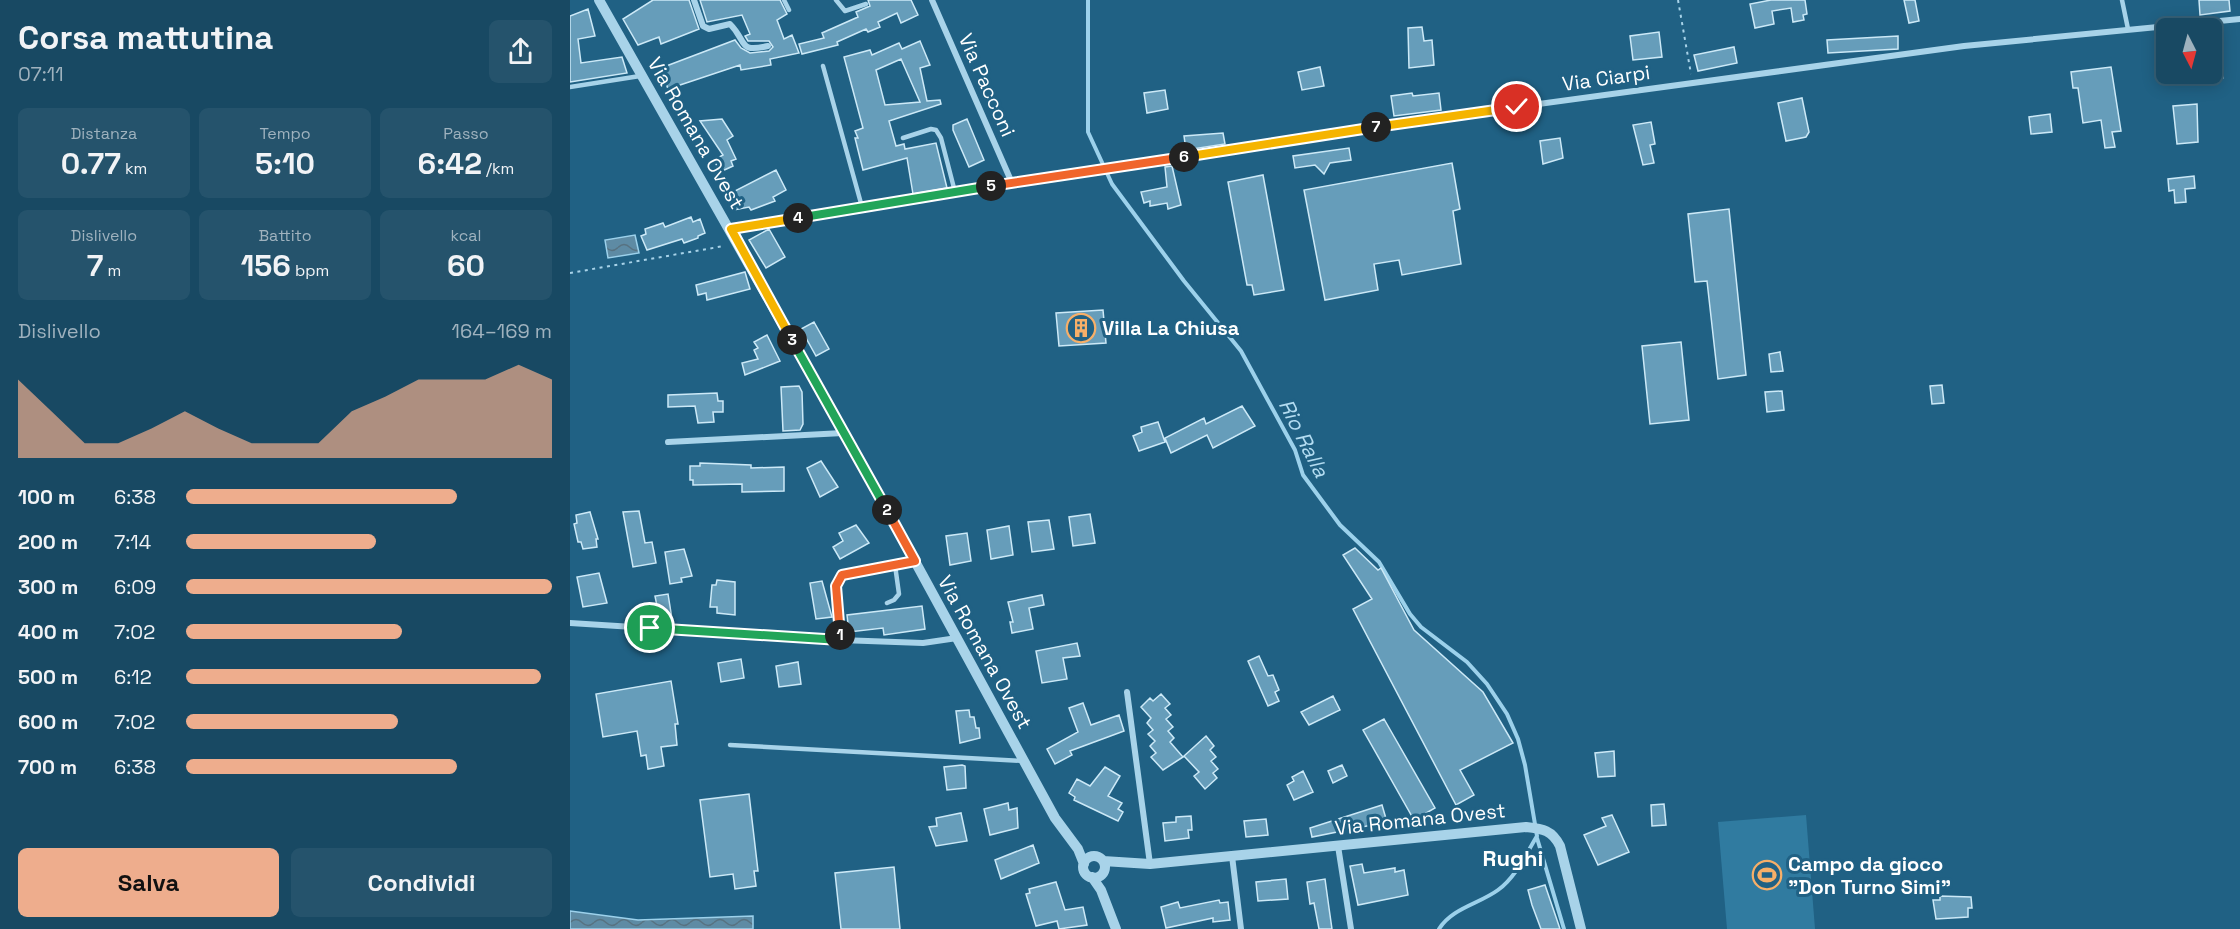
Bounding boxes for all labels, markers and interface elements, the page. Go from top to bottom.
text: Corsa mattutina [18,17,273,59]
north arrow [2156,18,2222,84]
map controls [2156,18,2222,84]
button: share [489,20,552,83]
street label: Via Pacconi [953,29,1021,141]
street label: Via Romana Ovest [642,52,750,214]
street label: Via Ciarpi [1560,59,1652,97]
text: 07:11 [18,61,64,87]
pin [1491,81,1542,132]
icon: check [1500,90,1533,123]
pin: 7 [1361,112,1391,142]
text: 7 [1372,116,1380,137]
text: Distanza [71,123,137,144]
text: Tempo [259,123,311,144]
text: Passo [443,123,489,144]
pin: 6 [1169,142,1199,172]
text: 0.77 [61,144,121,183]
text: 5:10 [255,144,315,183]
text: 6:42 [418,144,482,183]
text: 6 [1179,146,1189,167]
text: km [121,158,147,179]
text: /km [482,158,514,179]
pin: 5 [976,171,1006,201]
text: 5 [986,175,996,196]
pin: 4 [783,203,813,233]
text: 4 [793,207,803,228]
text: Dislivello [71,225,137,246]
text: Battito [258,225,312,246]
text: kcal [451,225,481,246]
text: 7 [87,246,103,285]
text: 156 [241,246,291,285]
text: 60 [447,246,485,285]
text: m [103,260,121,281]
text: bpm [291,260,329,281]
building icon: Villa La Chiusa [1065,312,1097,344]
place label: Villa La Chiusa [1102,315,1240,341]
text: Dislivello [18,318,101,344]
text: 164–169 m [452,318,552,344]
pin: 3 [777,325,807,355]
text: 3 [787,329,797,350]
water label: Rio Ralla [1273,394,1336,483]
text: 100 m [18,484,75,510]
text: 6:38 [114,484,156,510]
pin: 2 [872,495,902,525]
text: 2 [882,499,892,520]
text: 200 m [18,529,78,555]
text: 7:14 [114,529,151,555]
street label: Via Romana Ovest [932,571,1038,733]
text: 300 m [18,574,78,600]
text: 6:09 [114,574,156,600]
pin [624,602,675,653]
icon: arrive [633,611,666,644]
text: 400 m [18,619,79,645]
text: 7:02 [114,619,155,645]
pin: 1 [825,620,855,650]
text: 1 [836,624,844,645]
text: 500 m [18,664,78,690]
text: 6:12 [114,664,152,690]
text: 600 m [18,709,78,735]
text: 7:02 [114,709,155,735]
text: 700 m [18,754,77,780]
text: 6:38 [114,754,156,780]
street label: Via Romana Ovest [1333,797,1507,841]
district label: Rughi [1483,844,1543,872]
button: Salva [18,848,279,917]
button: Condividi [291,848,552,917]
place label: Campo da gioco "Don Turno Simi" [1788,851,1951,900]
sports icon: Campo da gioco "Don Turno Simi" [1751,859,1783,891]

